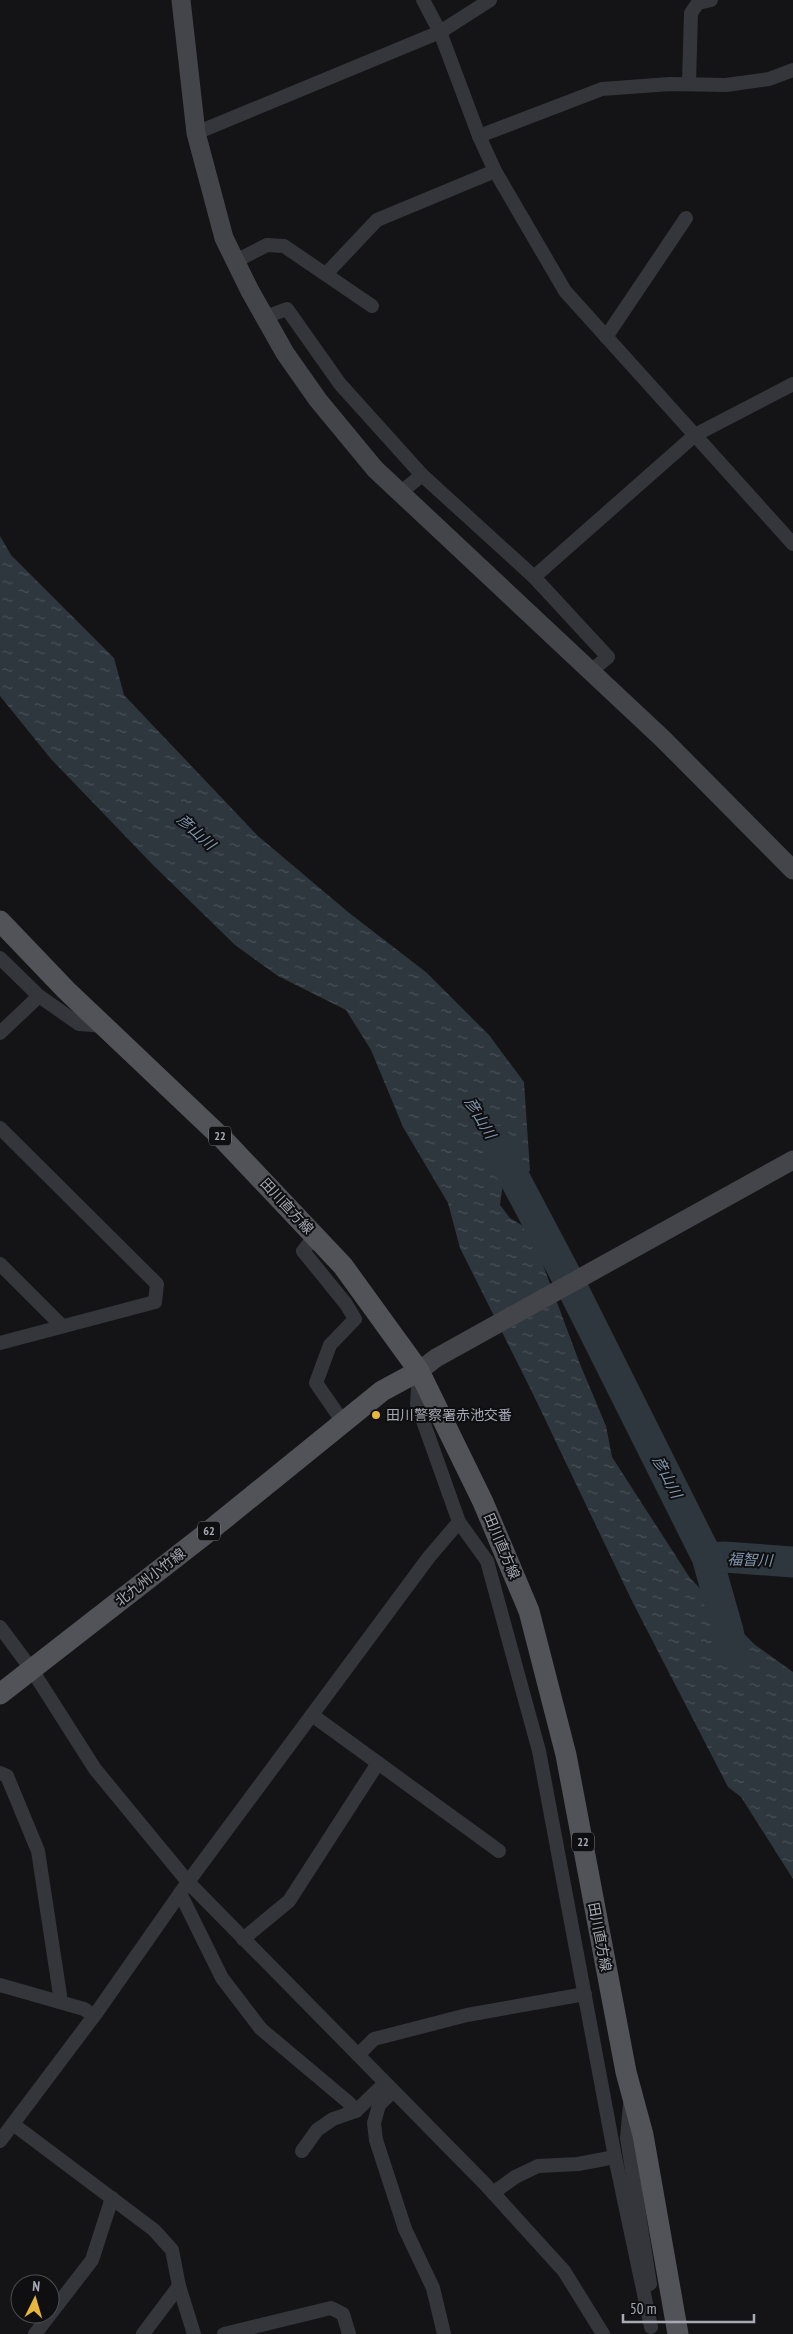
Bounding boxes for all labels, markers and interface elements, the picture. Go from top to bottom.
water label: 彦山川 [173,810,221,855]
water label: 彦山川 [461,1094,501,1144]
road number: 22 [209,1126,231,1146]
street label: 田川直方線 [257,1174,317,1238]
place label: 田川警察署赤池交番 [386,1406,512,1424]
marker: 田川警察署赤池交番 [370,1409,382,1421]
water label: 彦山川 [649,1452,687,1503]
street label: 田川直方線 [480,1510,524,1582]
road number: 62 [198,1522,220,1540]
street label: 北九州小竹線 [111,1544,189,1610]
water label: 福智川 [727,1549,775,1570]
road number: 22 [572,1832,594,1851]
street label: 田川直方線 [584,1901,616,1973]
north arrow [10,2274,60,2324]
text: N [32,2277,41,2295]
scale bar [623,2292,754,2324]
text: 50 m [630,2299,656,2318]

